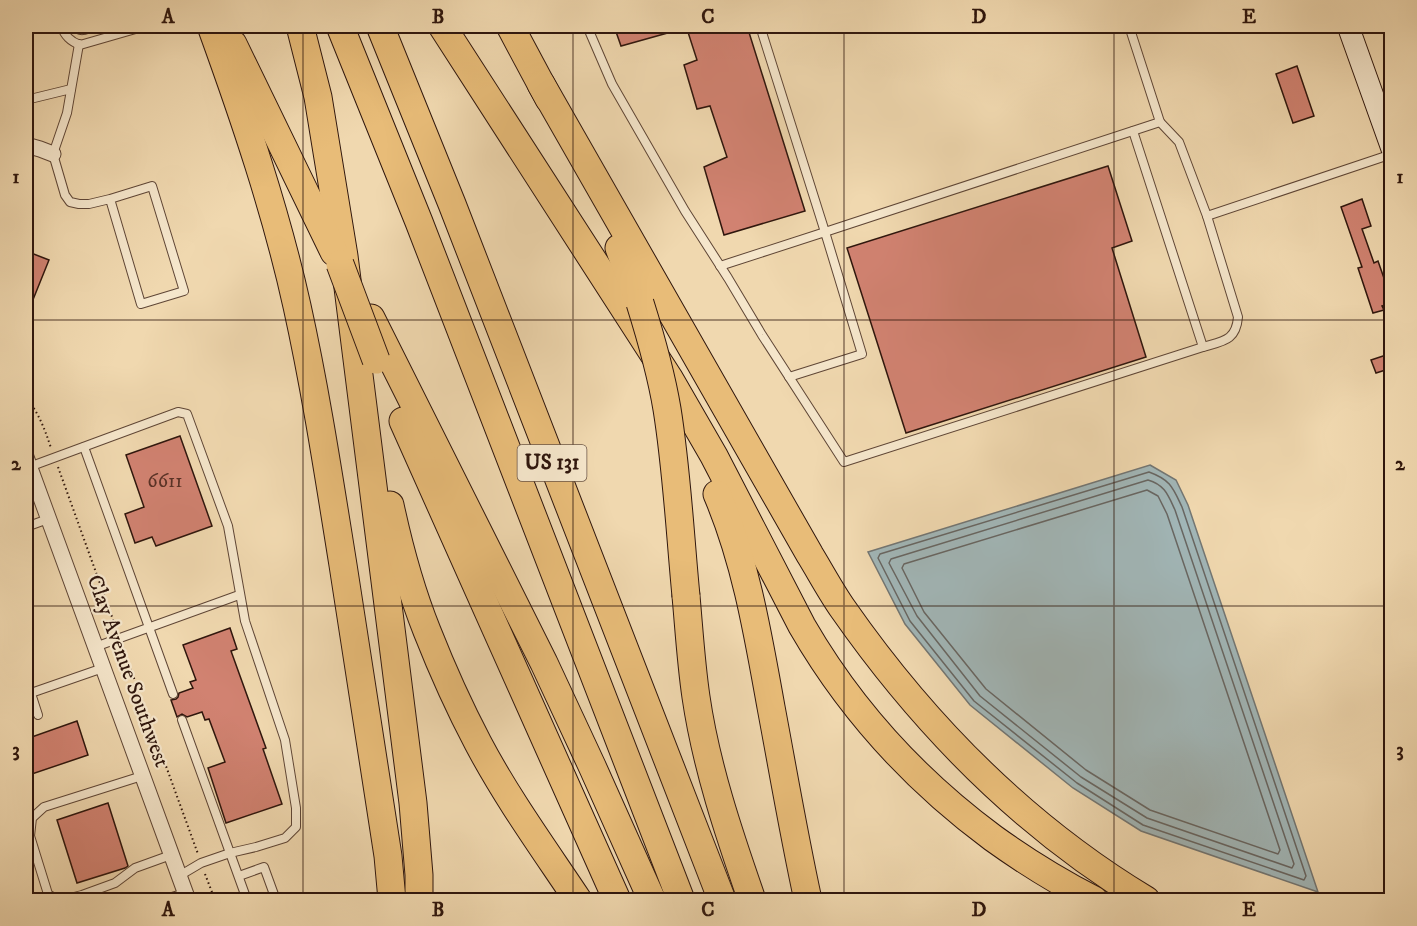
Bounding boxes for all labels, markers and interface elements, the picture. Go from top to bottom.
text: A [161,5,176,30]
text: B [432,5,444,30]
text: C [701,5,715,30]
text: D [972,5,987,30]
text: E [1242,5,1256,30]
text: 1 [12,165,20,190]
text: 1 [1396,165,1404,190]
road number: US 131 [518,445,586,481]
text: 2 [11,452,22,477]
text: 2 [1395,452,1406,477]
house number: 6611 [147,469,183,494]
street label: Clay Avenue Southwest [81,571,175,771]
text: 3 [12,738,20,763]
text: 3 [1396,738,1404,763]
text: A [161,898,176,923]
text: B [432,898,444,923]
text: C [701,898,715,923]
text: D [972,898,987,923]
text: E [1242,898,1256,923]

